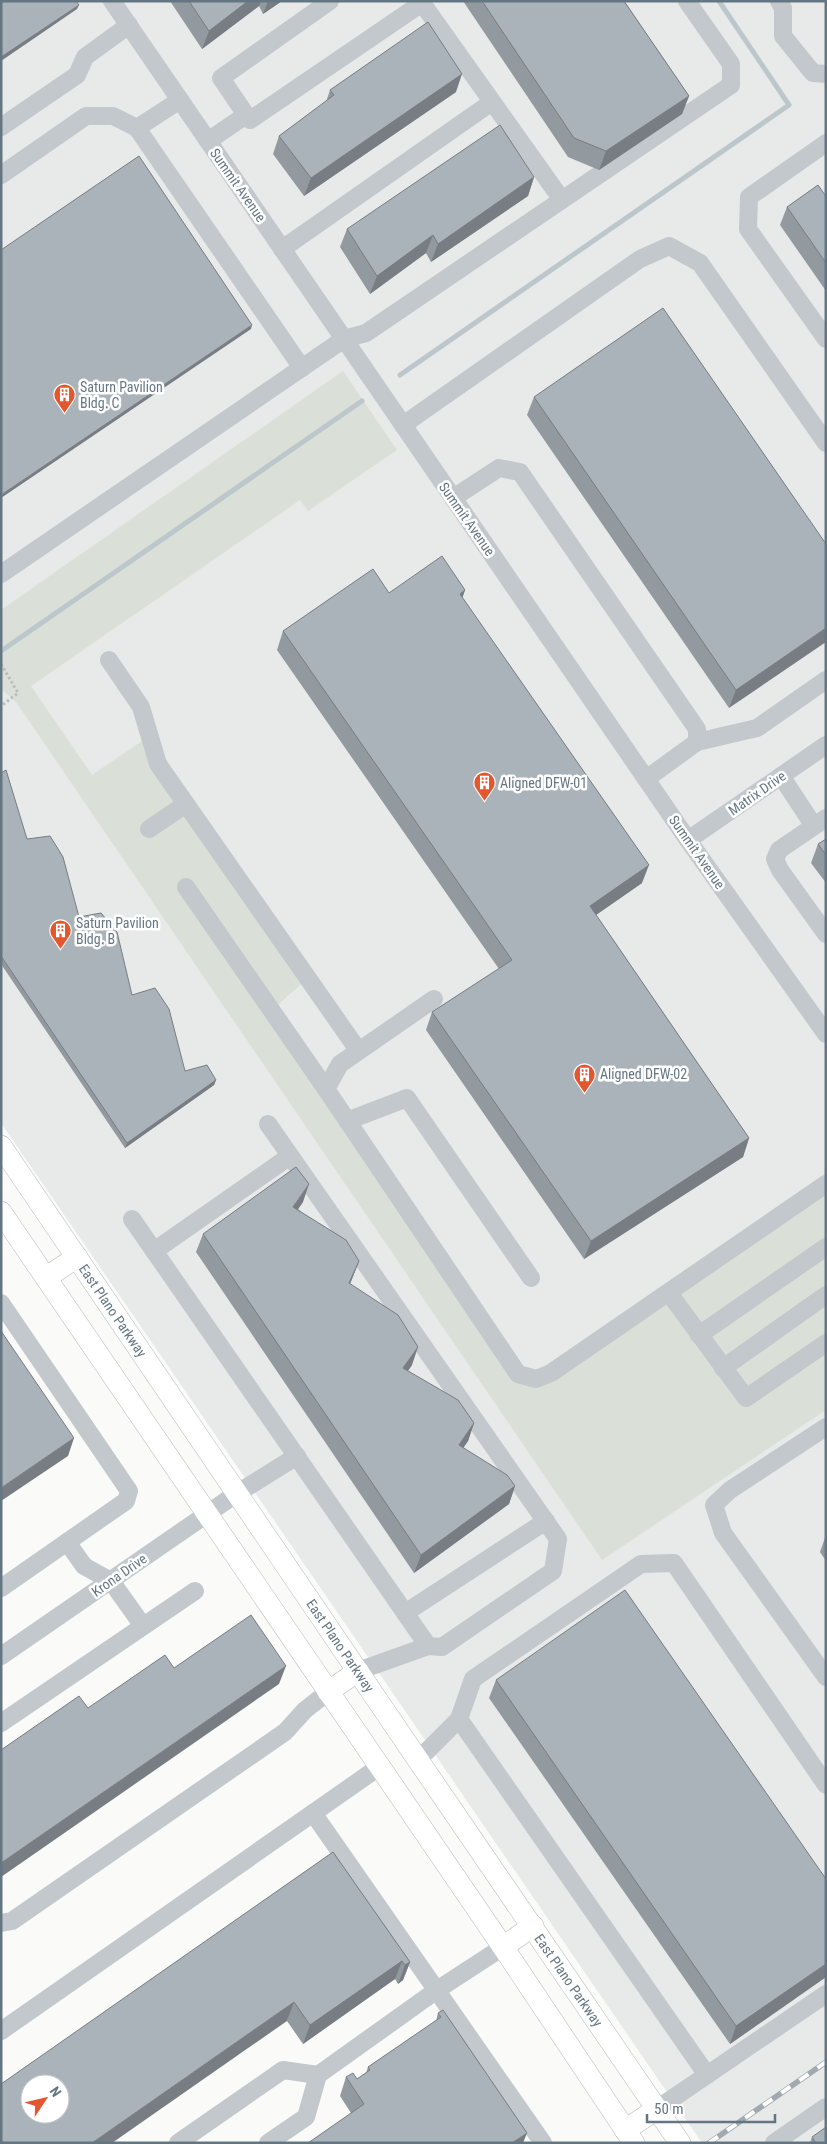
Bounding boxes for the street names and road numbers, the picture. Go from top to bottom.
street label: Summit Avenue [207,145,269,225]
street label: Summit Avenue [436,479,498,559]
street label: Matrix Drive [725,767,789,819]
street label: Summit Avenue [666,812,728,892]
street label: East Plano Parkway [76,1261,150,1360]
street label: Krona Drive [88,1550,150,1600]
street label: East Plano Parkway [303,1596,378,1695]
street label: East Plano Parkway [531,1931,606,2030]

